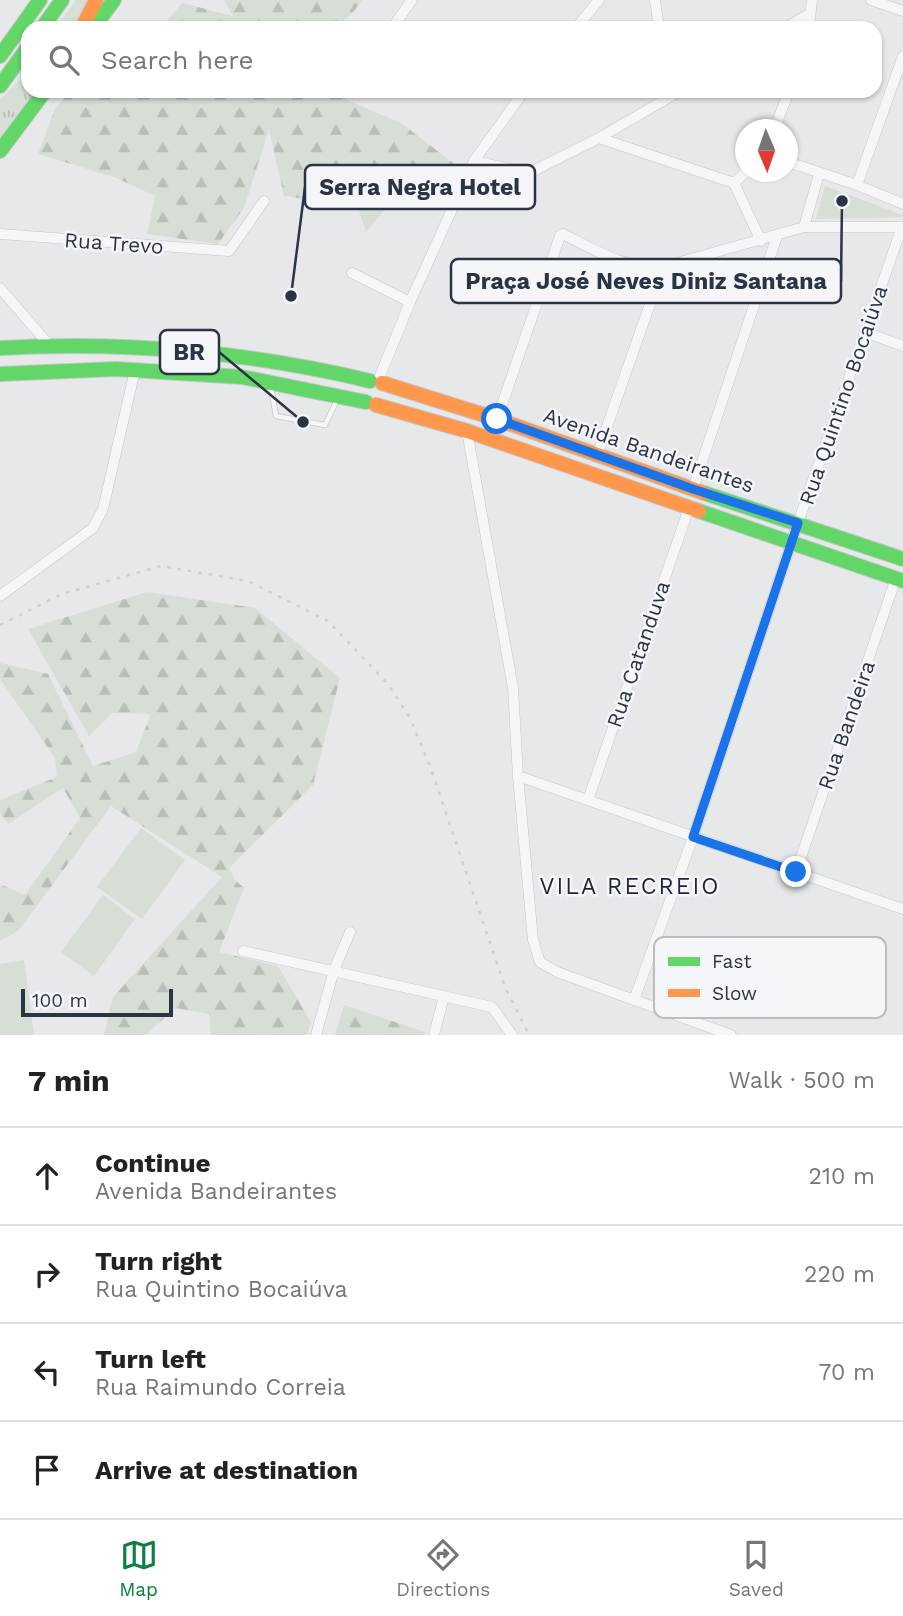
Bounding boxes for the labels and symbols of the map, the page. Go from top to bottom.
north arrow [735,119,798,182]
callout: Serra Negra Hotel [305,165,535,209]
text: Serra Negra Hotel [319,174,521,201]
street label: Rua Trevo [63,227,165,259]
callout: Praça José Neves Diniz Santana [451,259,841,303]
text: Praça José Neves Diniz Santana [465,268,827,295]
street label: Rua Quintino Bocaiúva [794,282,892,508]
callout: BR [160,330,219,374]
text: BR [173,339,205,366]
street label: Avenida Bandeirantes [540,402,758,498]
route start [481,403,512,434]
street label: Rua Catanduva [601,577,675,731]
street label: Rua Bandeira [812,657,880,793]
route end [780,856,811,887]
district label: VILA RECREIO [540,873,720,900]
legend [654,937,886,1018]
text: Fast [712,950,751,973]
text: Slow [712,982,757,1005]
scale bar [21,986,173,1018]

